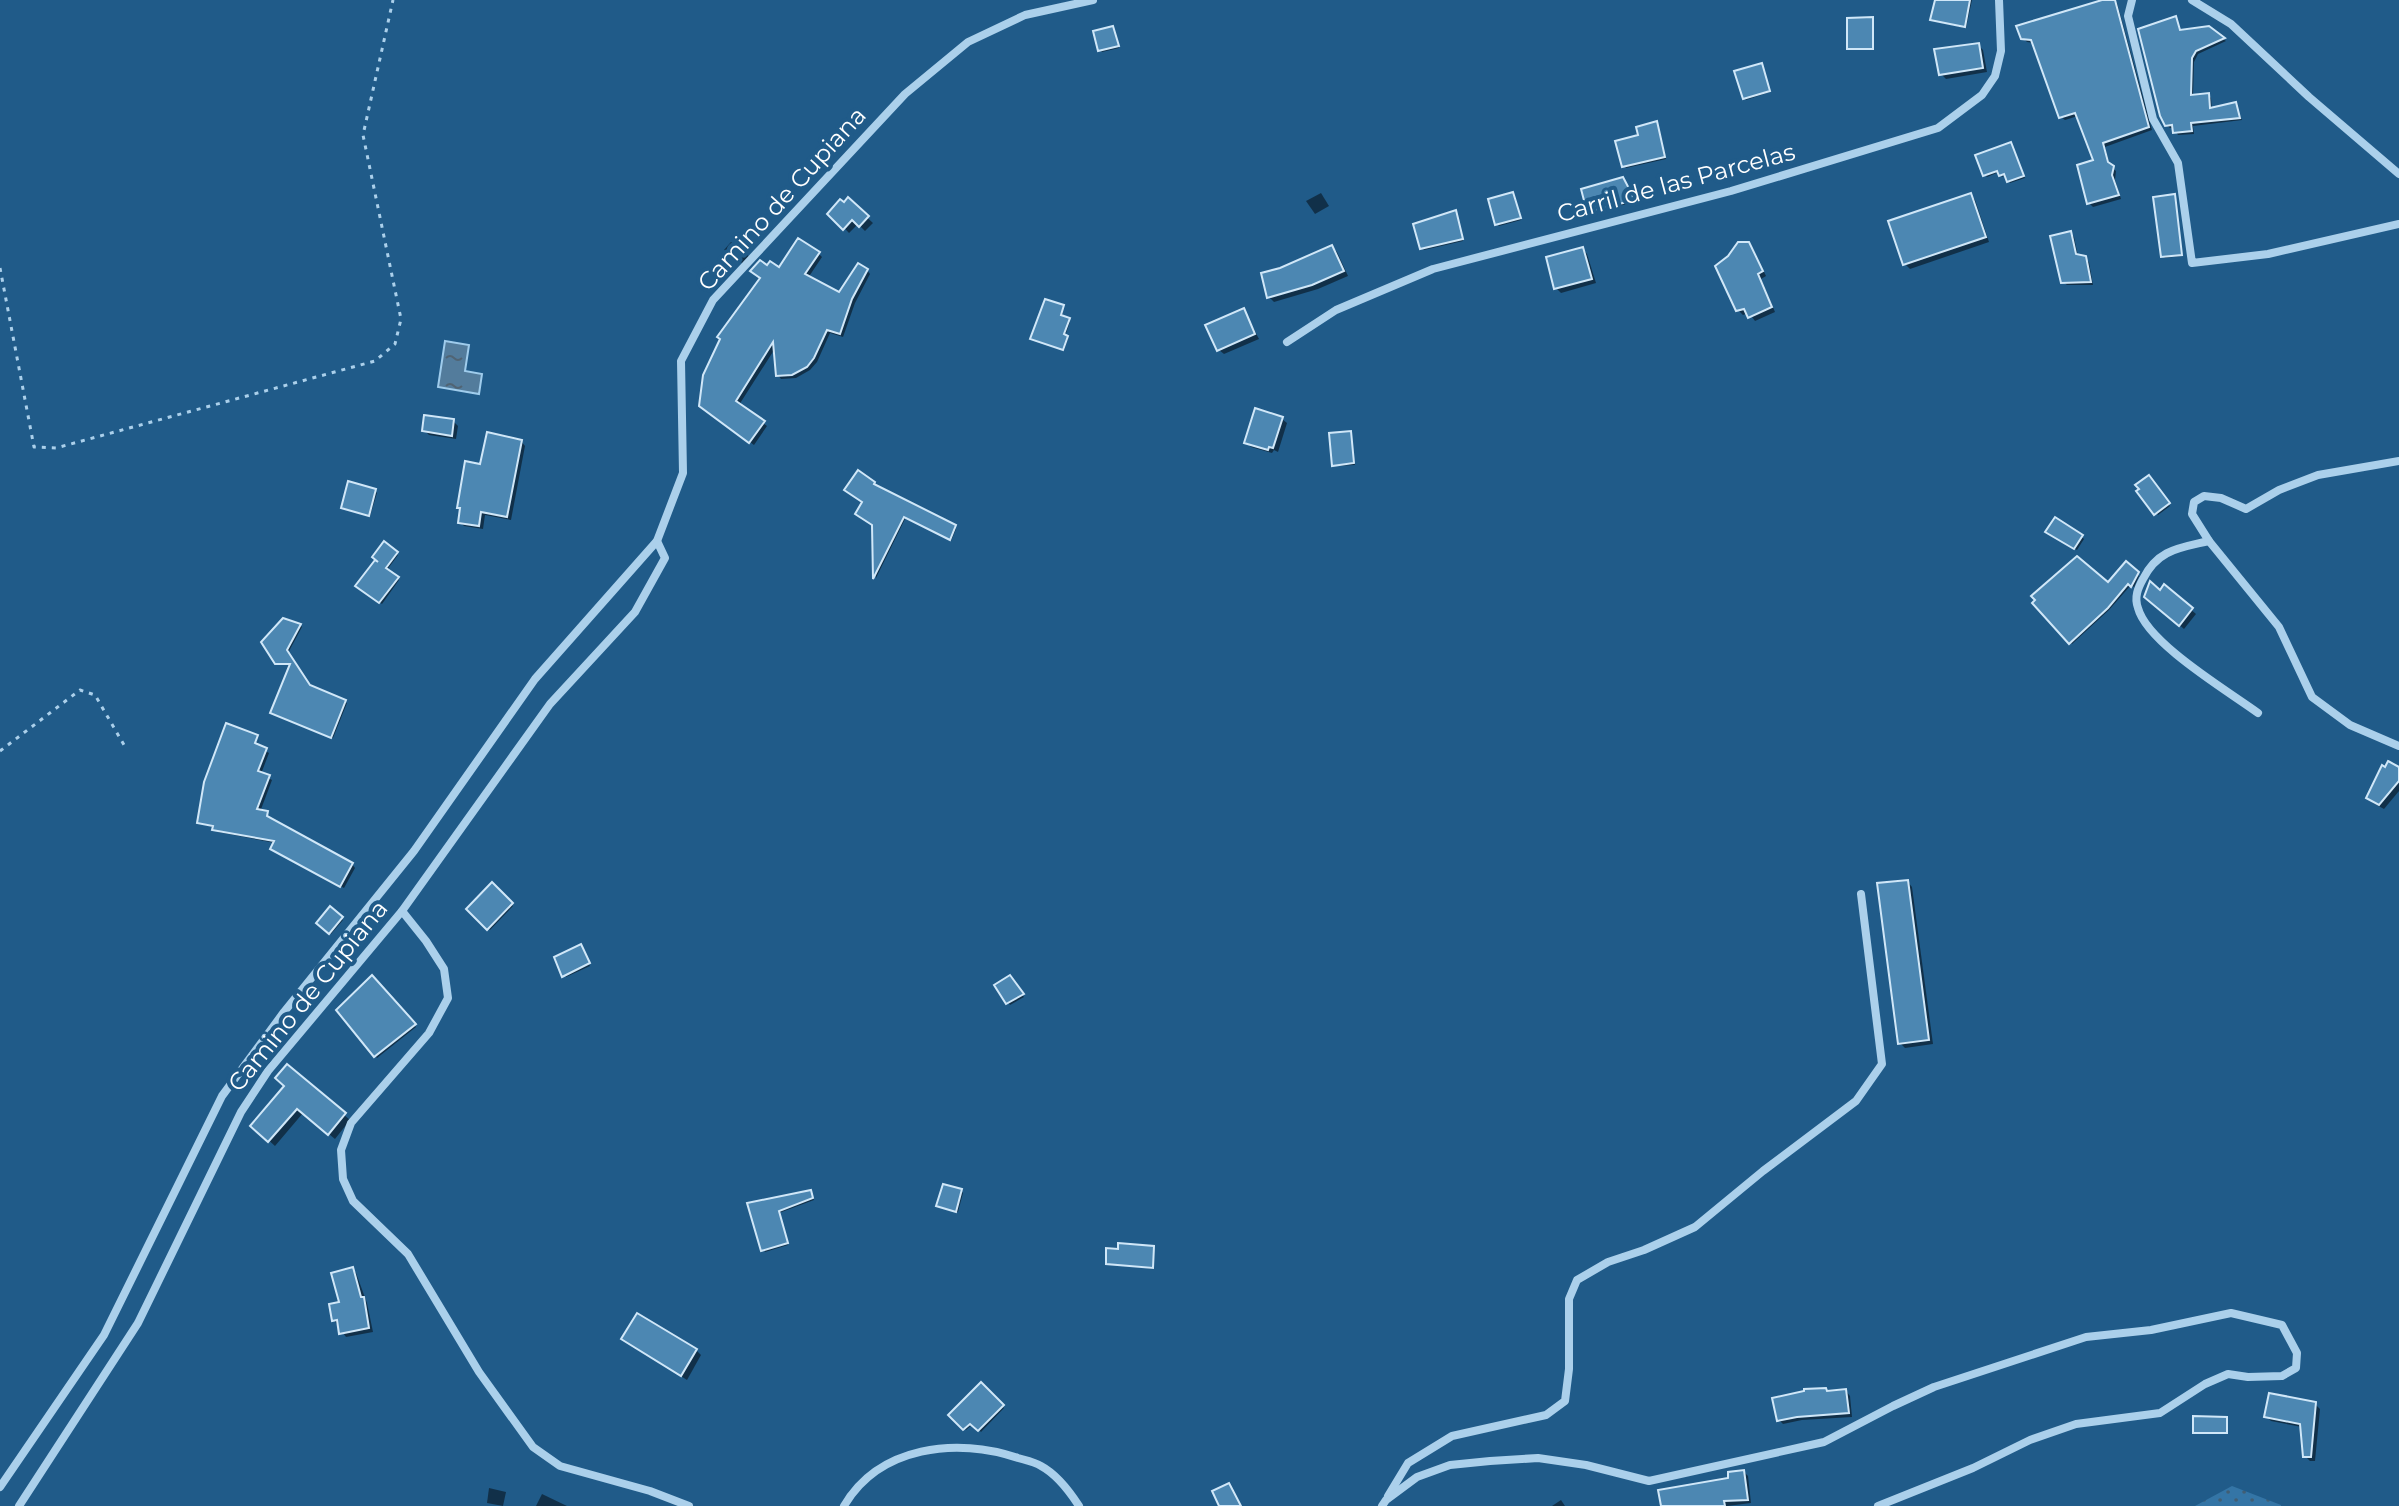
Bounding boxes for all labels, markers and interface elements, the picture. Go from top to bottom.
street label: Camino de Cupiana [691,101,872,297]
street label: Carril de las Parcelas [1554,137,1798,228]
street label: Camino de Cupiana [222,894,394,1097]

